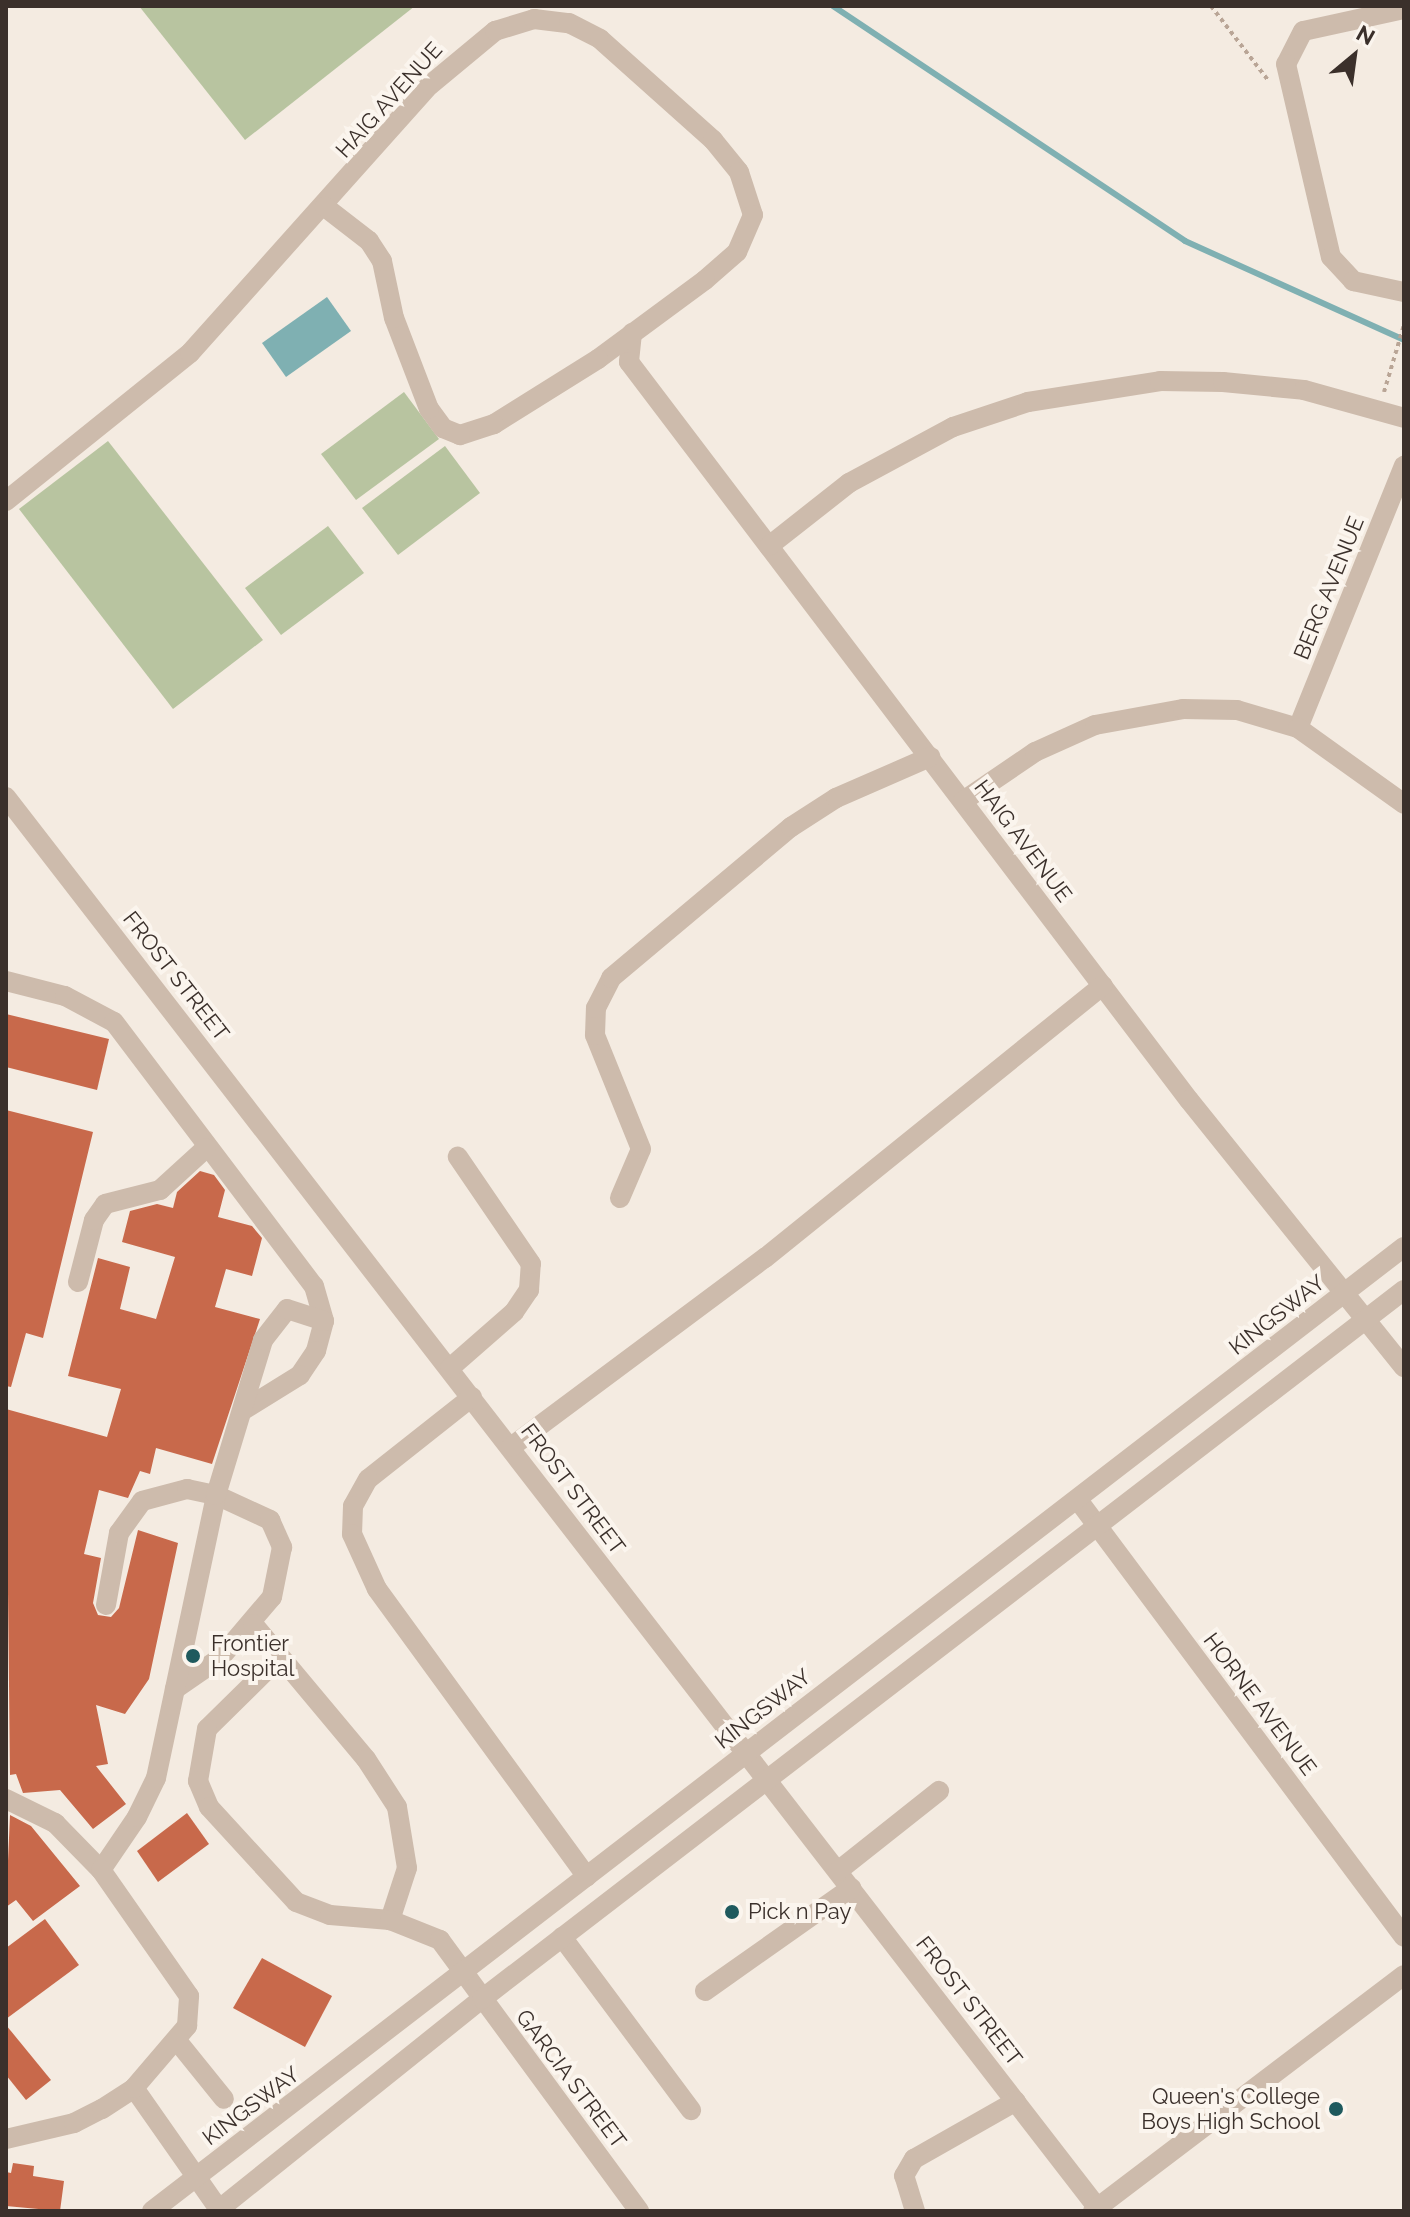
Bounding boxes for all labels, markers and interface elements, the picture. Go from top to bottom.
north arrow [1314,16,1394,96]
text: N [1352,20,1379,50]
street label: HAIG AVENUE [330,37,448,163]
street label: BERG AVENUE [1288,512,1370,664]
street label: HAIG AVENUE [968,774,1078,908]
street label: FROST STREET [117,906,235,1046]
street label: KINGSWAY [1224,1269,1330,1361]
street label: FROST STREET [515,1418,631,1560]
street label: HORNE AVENUE [1198,1627,1322,1781]
place label: Frontier Hospital [211,1630,294,1682]
marker: Frontier Hospital [182,1645,204,1667]
street label: KINGSWAY [710,1663,816,1755]
place label: Pick n Pay [748,1899,851,1925]
marker: Pick n Pay [723,1903,741,1921]
street label: FROST STREET [910,1931,1028,2071]
street label: GARCIA STREET [510,2004,632,2154]
street label: KINGSWAY [197,2061,305,2151]
place label: Queen's College Boys High School [1141,2083,1320,2134]
marker: Queen's College Boys High School [1327,2100,1345,2118]

